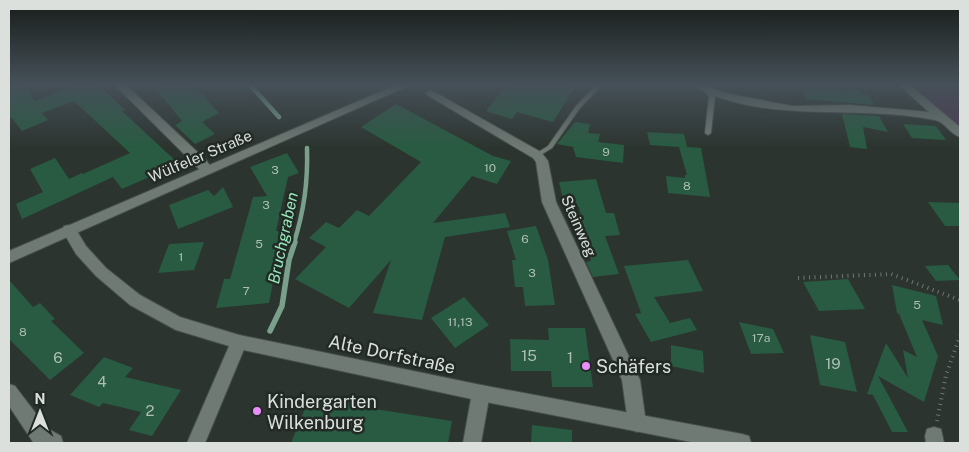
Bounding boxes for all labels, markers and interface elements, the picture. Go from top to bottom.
street label: Wülfeler Straße [146,127,254,185]
house number: 9 [602,145,610,159]
house number: 10 [484,161,496,175]
house number: 3 [271,163,279,177]
house number: 8 [683,179,691,193]
water label: Bruchgraben [264,190,302,286]
street label: Steinweg [558,193,600,259]
house number: 3 [262,198,270,212]
house number: 6 [521,232,529,246]
house number: 5 [255,237,263,251]
house number: 1 [179,250,183,264]
house number: 3 [528,266,536,280]
house number: 7 [242,284,250,298]
house number: 5 [913,298,921,312]
house number: 11,13 [447,315,473,329]
house number: 8 [19,325,27,339]
street label: Alte Dorfstraße [327,330,457,378]
house number: 17a [752,331,770,345]
house number: 15 [521,347,537,364]
house number: 6 [53,349,63,366]
house number: 1 [567,349,573,366]
house number: 19 [825,355,841,372]
place label: Schäfers [596,356,671,377]
marker: Schäfers [580,360,592,372]
house number: 4 [97,373,107,390]
north arrow [15,387,65,437]
text: N [35,391,45,407]
place label: Kindergarten Wilkenburg [267,391,377,433]
house number: 2 [146,402,155,419]
marker: Kindergarten Wilkenburg [251,405,263,417]

